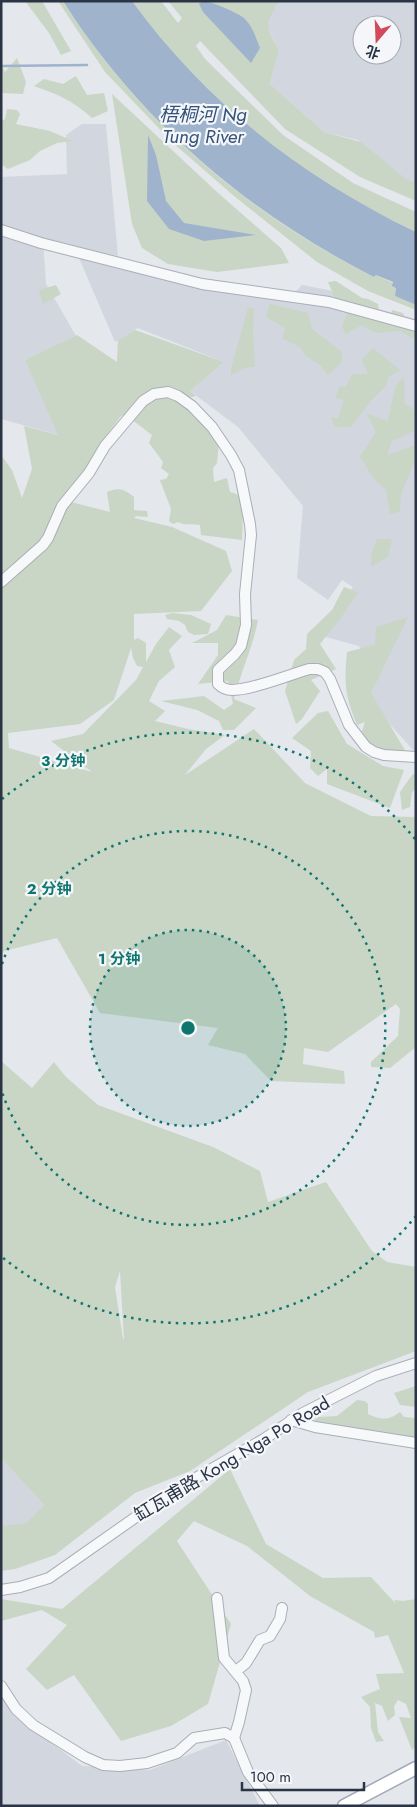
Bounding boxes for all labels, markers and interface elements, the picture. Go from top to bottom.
north arrow [352,15,402,65]
text: 北 [363,41,383,64]
water label: 梧桐河 Ng Tung River [159,101,247,150]
text: 3 分钟 [41,750,85,772]
text: 2 分钟 [27,878,71,900]
text: 1 分钟 [98,948,140,970]
centre of rings [179,1019,197,1037]
street label: 缸瓦甫路 Kong Nga Po Road [129,1390,335,1528]
scale bar [242,1760,364,1792]
text: 100 m [250,1766,291,1788]

